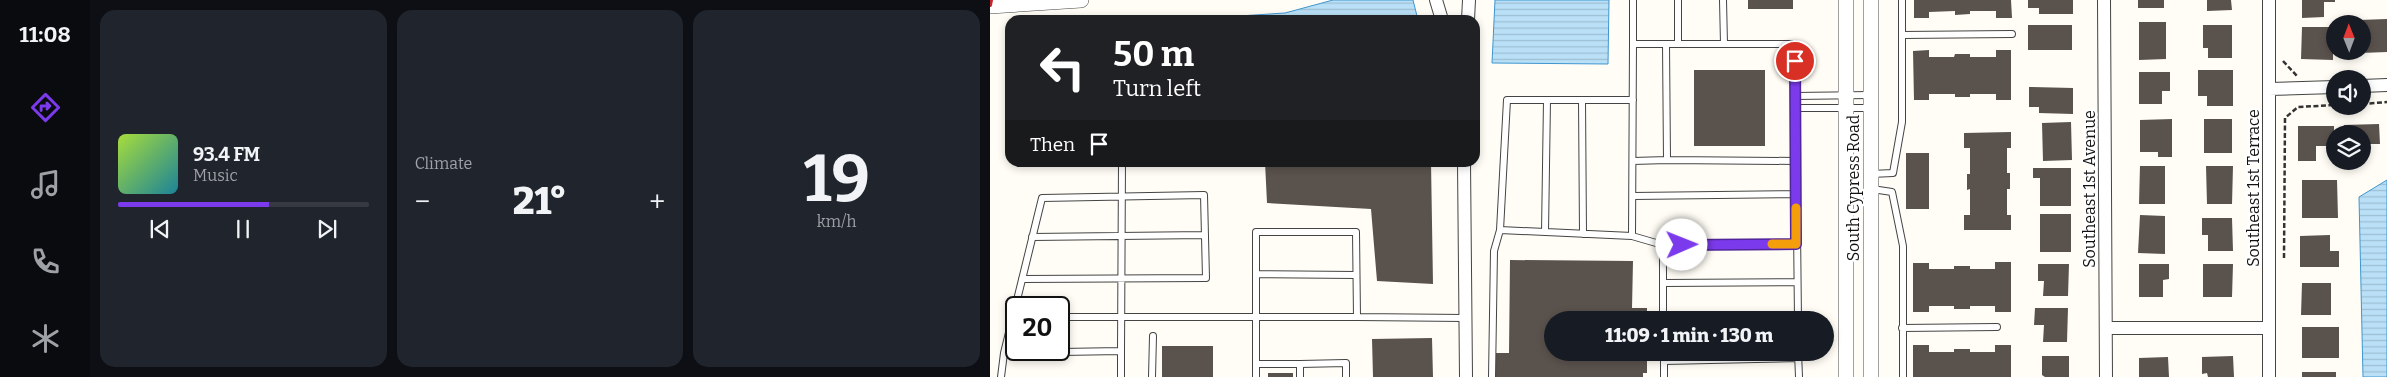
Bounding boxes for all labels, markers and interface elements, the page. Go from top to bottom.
north arrow [2326,15,2371,60]
map controls [2326,15,2371,170]
text: 11:08 [19,21,71,48]
text: 50 m [1113,33,1194,75]
icon: left [1030,35,1095,100]
pin [1774,40,1816,82]
icon: arrive [1781,47,1809,75]
button: sound [2326,70,2371,115]
text: Turn left [1113,75,1201,102]
icon: directions [28,90,63,125]
street label: Southeast 1st Terrace [2244,109,2263,267]
street label: Southeast 1st Avenue [2080,110,2099,268]
street label: South Cypress Road [1844,114,1863,261]
button: layers [2326,125,2371,170]
icon: arrive [1085,130,1113,158]
text: Then [1030,133,1075,156]
text: 19 [803,140,870,218]
text: 93.4 FM [193,143,260,166]
text: Climate [415,154,472,173]
text: Music [193,166,238,185]
icon: music [28,167,63,202]
text: 21° [513,178,567,224]
text: − [415,185,430,218]
text: + [649,185,665,218]
text: km/h [817,212,856,231]
icon: previous [146,215,174,243]
icon: pause [229,215,257,243]
icon: next [313,215,341,243]
position arrow [1655,218,1707,270]
icon: phone [28,244,63,279]
speed limit sign: 20 [1005,296,1070,361]
icon: climate [28,321,63,356]
text: 11:09 · 1 min · 130 m [1605,324,1773,347]

